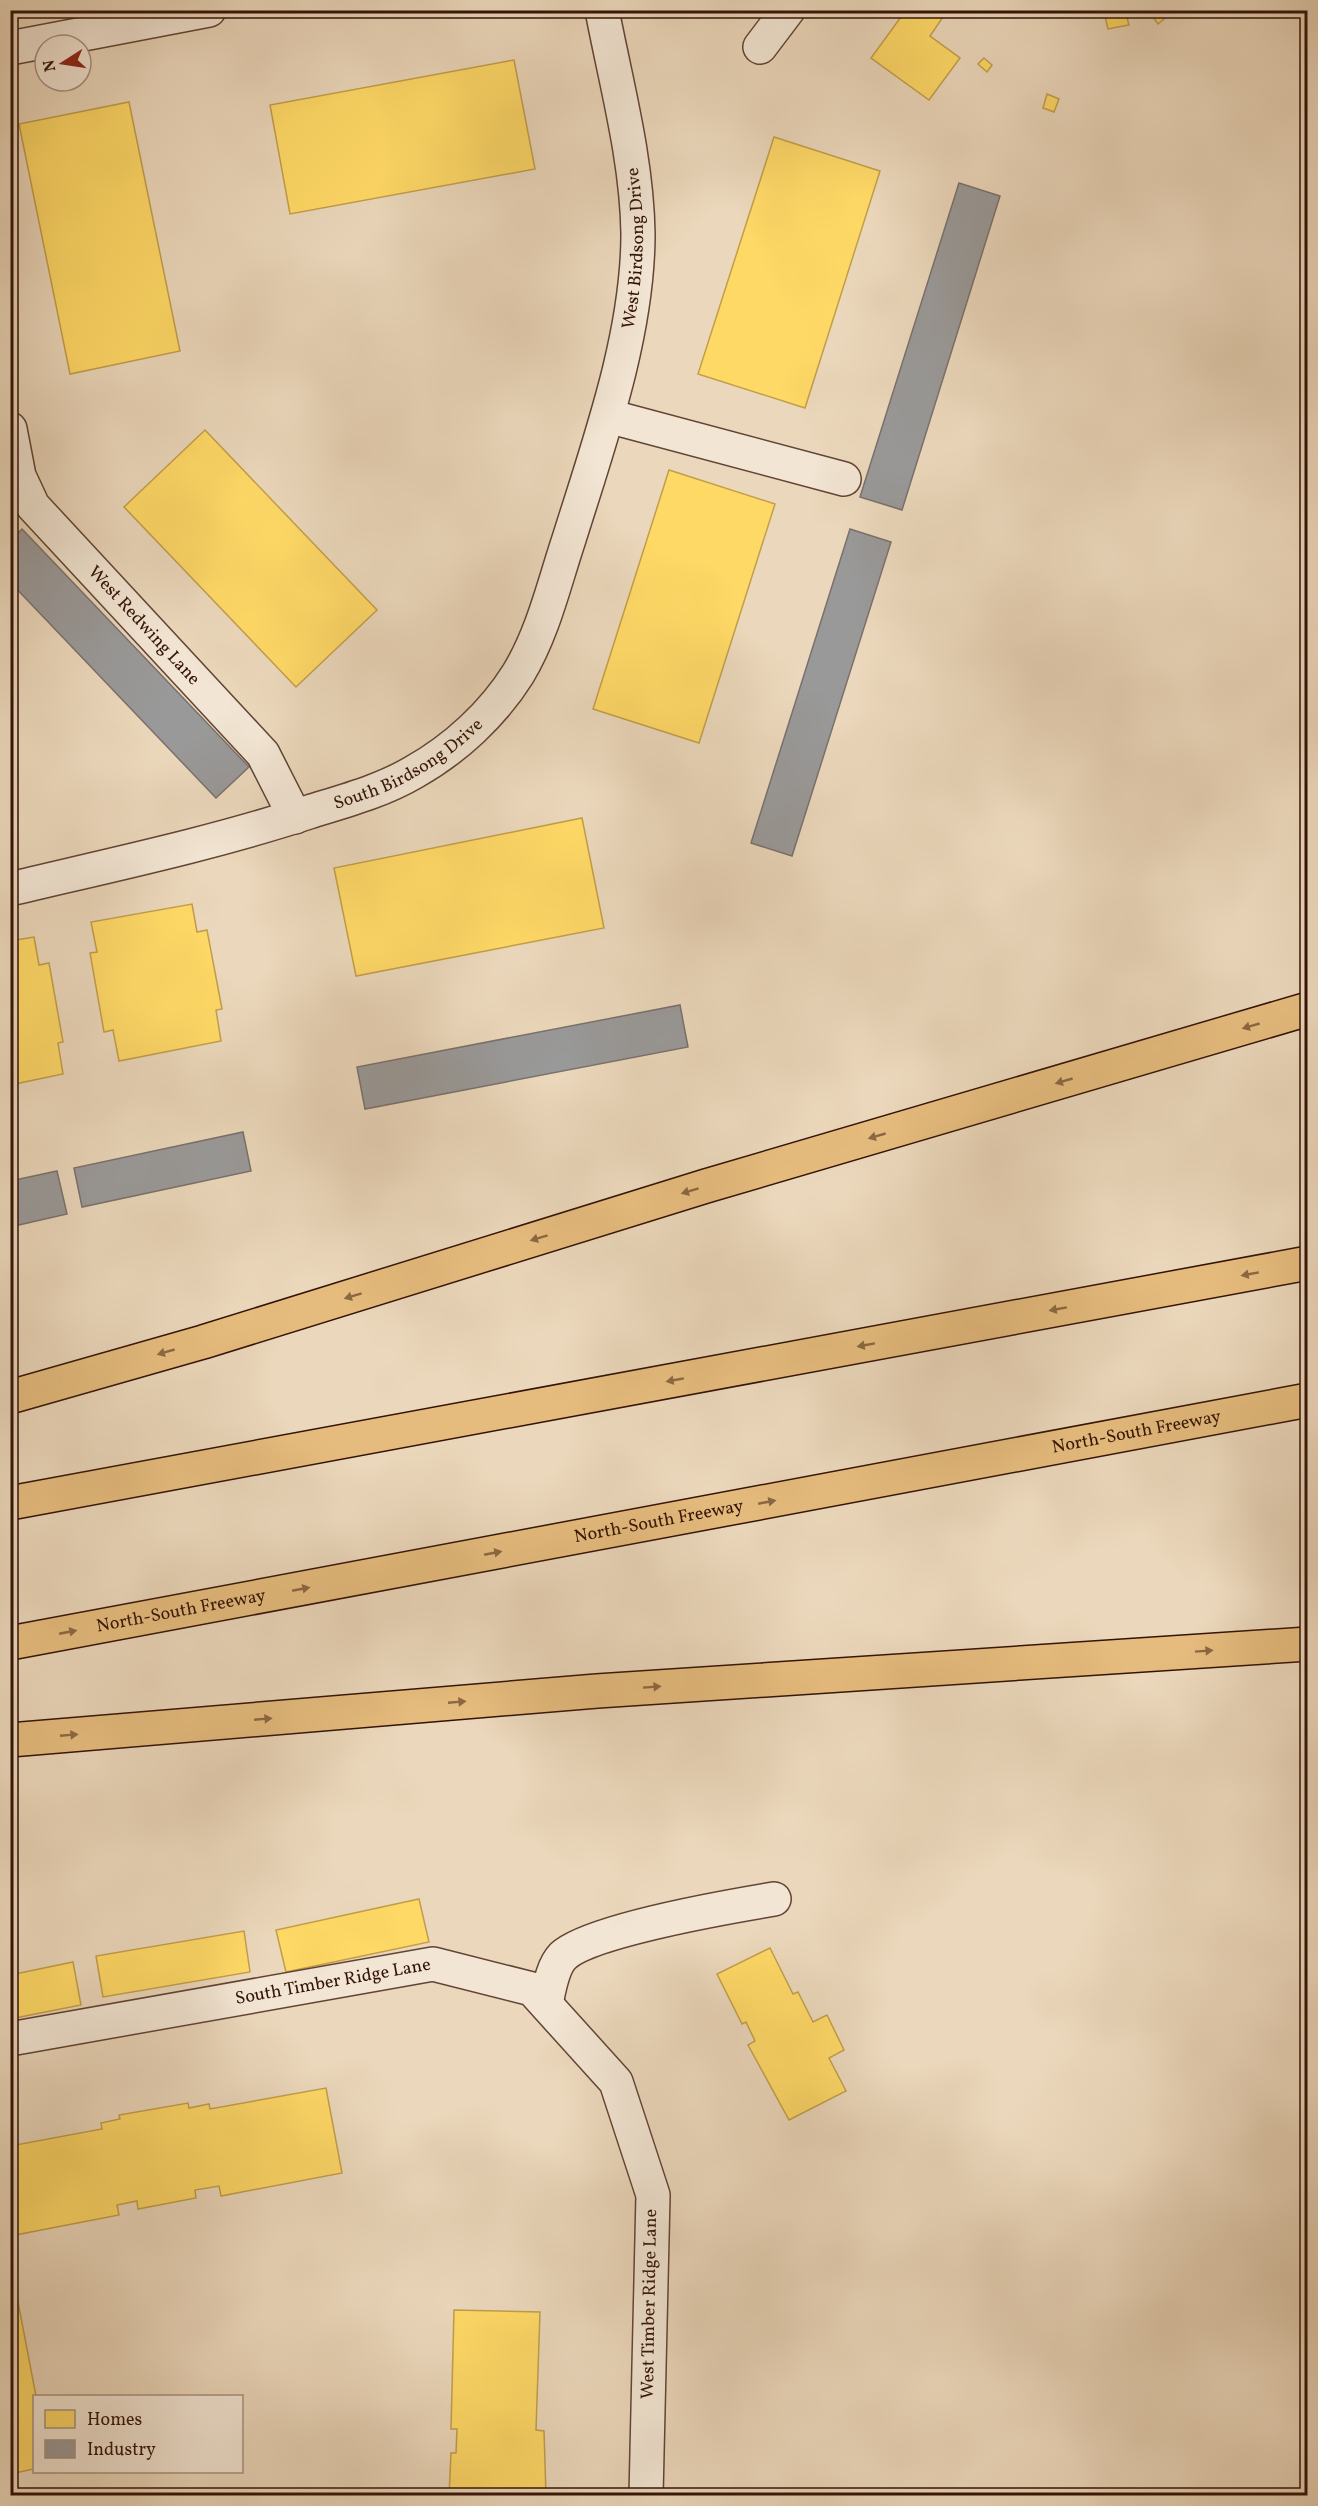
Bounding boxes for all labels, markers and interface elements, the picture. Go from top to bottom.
north arrow [33,33,93,93]
text: N [38,57,62,74]
street label: West Birdsong Drive [616,166,651,331]
street label: West Redwing Lane [82,560,206,691]
street label: South Birdsong Drive [330,713,489,816]
one-way arrow [1242,1022,1260,1031]
one-way arrow [1055,1077,1073,1086]
one-way arrow [868,1132,886,1141]
one-way arrow [681,1187,699,1196]
one-way arrow [530,1234,548,1243]
one-way arrow [1240,1270,1259,1279]
one-way arrow [344,1291,362,1301]
one-way arrow [1049,1305,1068,1314]
one-way arrow [857,1341,876,1350]
one-way arrow [157,1348,175,1358]
one-way arrow [665,1376,684,1385]
street label: North-South Freeway [1050,1404,1223,1460]
street label: North-South Freeway [572,1493,746,1550]
one-way arrow [758,1497,777,1506]
one-way arrow [483,1548,502,1557]
street label: North-South Freeway [94,1583,268,1639]
one-way arrow [292,1584,311,1593]
one-way arrow [59,1627,78,1636]
one-way arrow [1194,1646,1213,1656]
one-way arrow [642,1683,661,1692]
one-way arrow [448,1698,467,1707]
one-way arrow [254,1714,273,1724]
one-way arrow [59,1730,78,1740]
street label: South Timber Ridge Lane [233,1952,433,2011]
street label: West Timber Ridge Lane [636,2209,664,2399]
legend [33,2395,243,2473]
text: Homes [87,2408,142,2433]
text: Industry [87,2438,156,2463]

